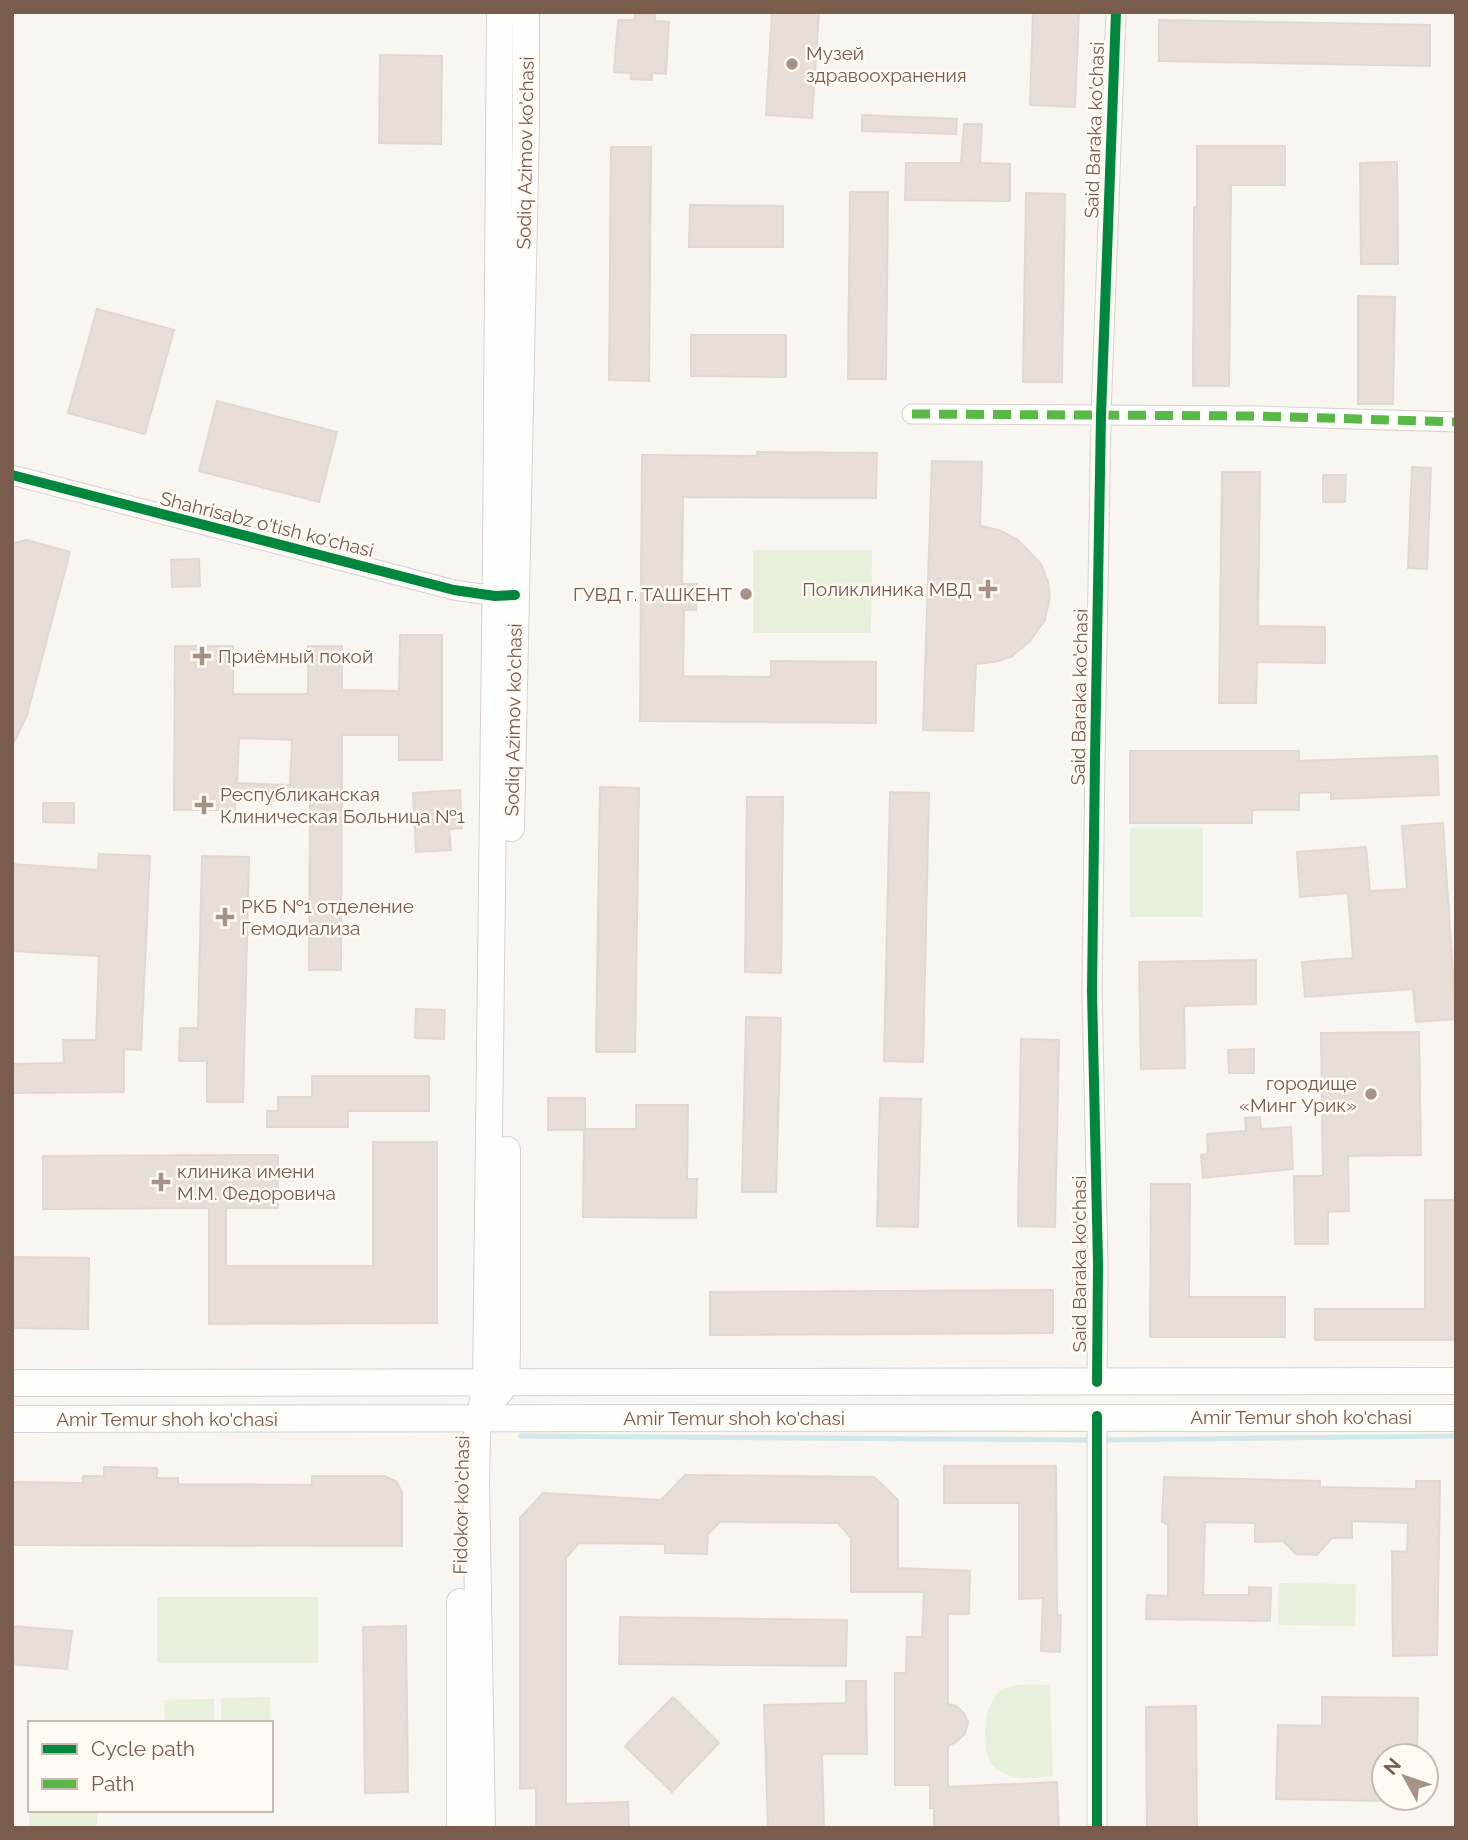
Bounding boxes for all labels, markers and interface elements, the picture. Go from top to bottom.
street label: Said Baraka ko'chasi [1080,41,1108,219]
place label: Музей здравоохранения [806,42,967,86]
street label: Sodiq Azimov ko'chasi [512,56,538,250]
marker: Музей здравоохранения [784,56,800,72]
street label: Shahrisabz o'tish ko'chasi [158,487,376,561]
place label: Поликлиника МВД [802,578,972,600]
marker: Поликлиника МВД [978,579,998,599]
place label: ГУВД г. ТАШКЕНТ [573,583,732,605]
marker: ГУВД г. ТАШКЕНТ [738,586,754,602]
street label: Said Baraka ko'chasi [1066,608,1092,786]
street label: Sodiq Azimov ko'chasi [500,623,526,817]
place label: Приёмный покой [218,645,373,667]
marker: Приёмный покой [192,646,212,666]
place label: Республиканская Клиническая Больница №1 [220,783,465,827]
marker: Республиканская Клиническая Больница №1 [194,795,214,815]
place label: РКБ №1 отделение Гемодиализа [241,895,414,939]
marker: РКБ №1 отделение Гемодиализа [215,907,235,927]
place label: городище «Минг Урик» [1239,1072,1357,1116]
marker: городище «Минг Урик» [1363,1086,1379,1102]
place label: клиника имени М.М. Федоровича [177,1160,336,1204]
marker: клиника имени М.М. Федоровича [151,1172,171,1192]
street label: Said Baraka ko'chasi [1068,1176,1090,1352]
street label: Amir Temur shoh ko'chasi [1190,1406,1412,1428]
street label: Amir Temur shoh ko'chasi [623,1407,845,1429]
street label: Amir Temur shoh ko'chasi [56,1408,278,1430]
street label: Fidokor ko'chasi [449,1435,473,1575]
legend [28,1721,273,1812]
text: Cycle path [91,1736,195,1761]
north arrow [1370,1742,1440,1812]
text: N [1379,1753,1405,1779]
text: Path [91,1771,135,1796]

